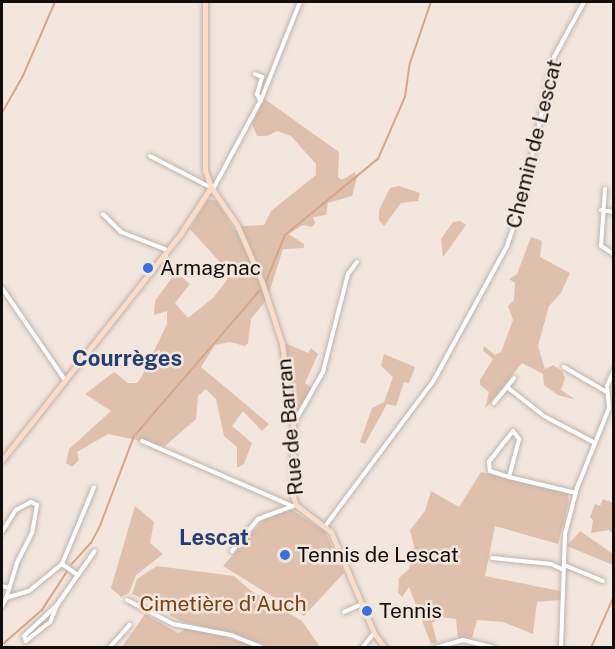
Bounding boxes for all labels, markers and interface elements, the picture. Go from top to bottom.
street label: Chemin de Lescat [501,57,567,231]
place label: Armagnac [160,255,261,281]
marker: Armagnac [141,261,155,275]
district label: Courrèges [72,346,182,372]
street label: Rue de Barran [271,357,309,497]
district label: Lescat [179,525,249,551]
place label: Tennis de Lescat [297,542,459,568]
marker: Tennis de Lescat [278,548,292,562]
park label: Cimetière d'Auch [139,591,307,617]
place label: Tennis [379,598,442,624]
marker: Tennis [360,604,374,618]

